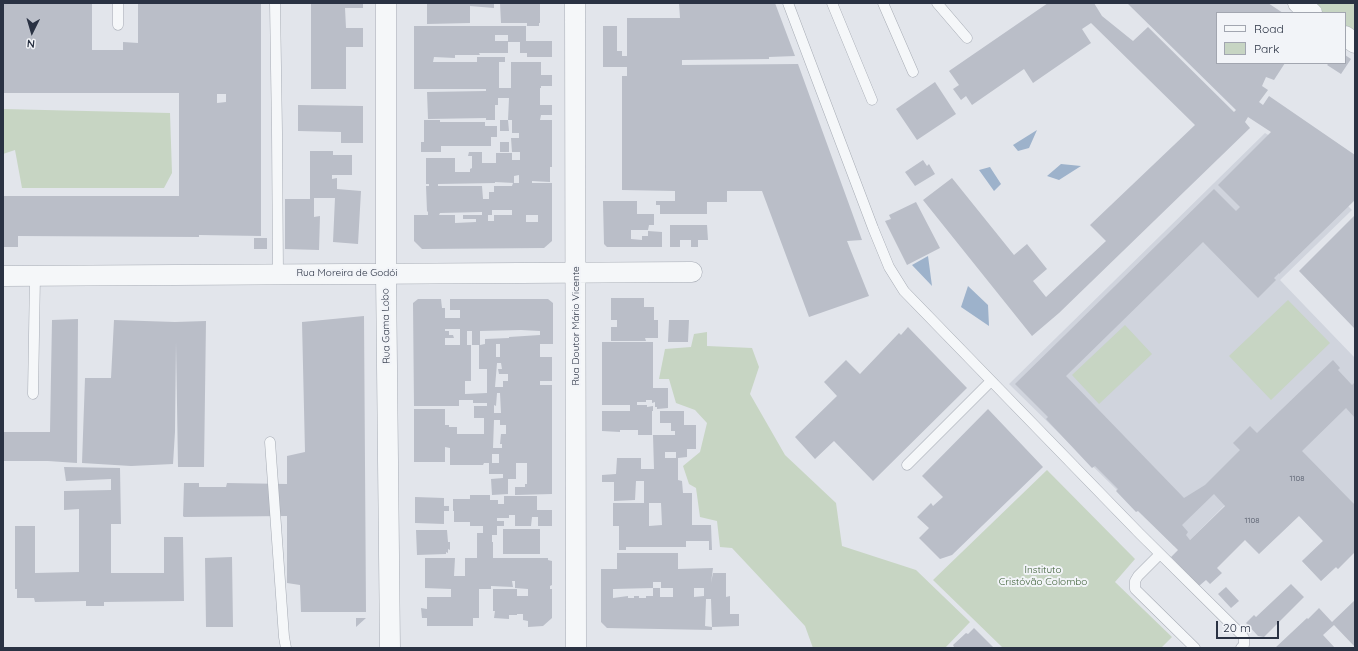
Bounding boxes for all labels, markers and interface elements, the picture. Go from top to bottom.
north arrow [12,12,52,52]
legend [1216,12,1346,64]
text: Road [1254,21,1284,36]
text: N [26,37,36,51]
text: Park [1254,41,1279,56]
street label: Rua Doutor Mário Vicente [570,266,582,386]
street label: Rua Moreira de Godói [297,267,397,279]
street label: Rua Gama Lobo [379,288,393,364]
house number: 1108 [1290,474,1304,484]
house number: 1108 [1245,516,1259,526]
park label: Instituto Cristóvão Colombo [999,564,1087,588]
scale bar [1218,613,1281,639]
text: 20 m [1223,620,1251,635]

